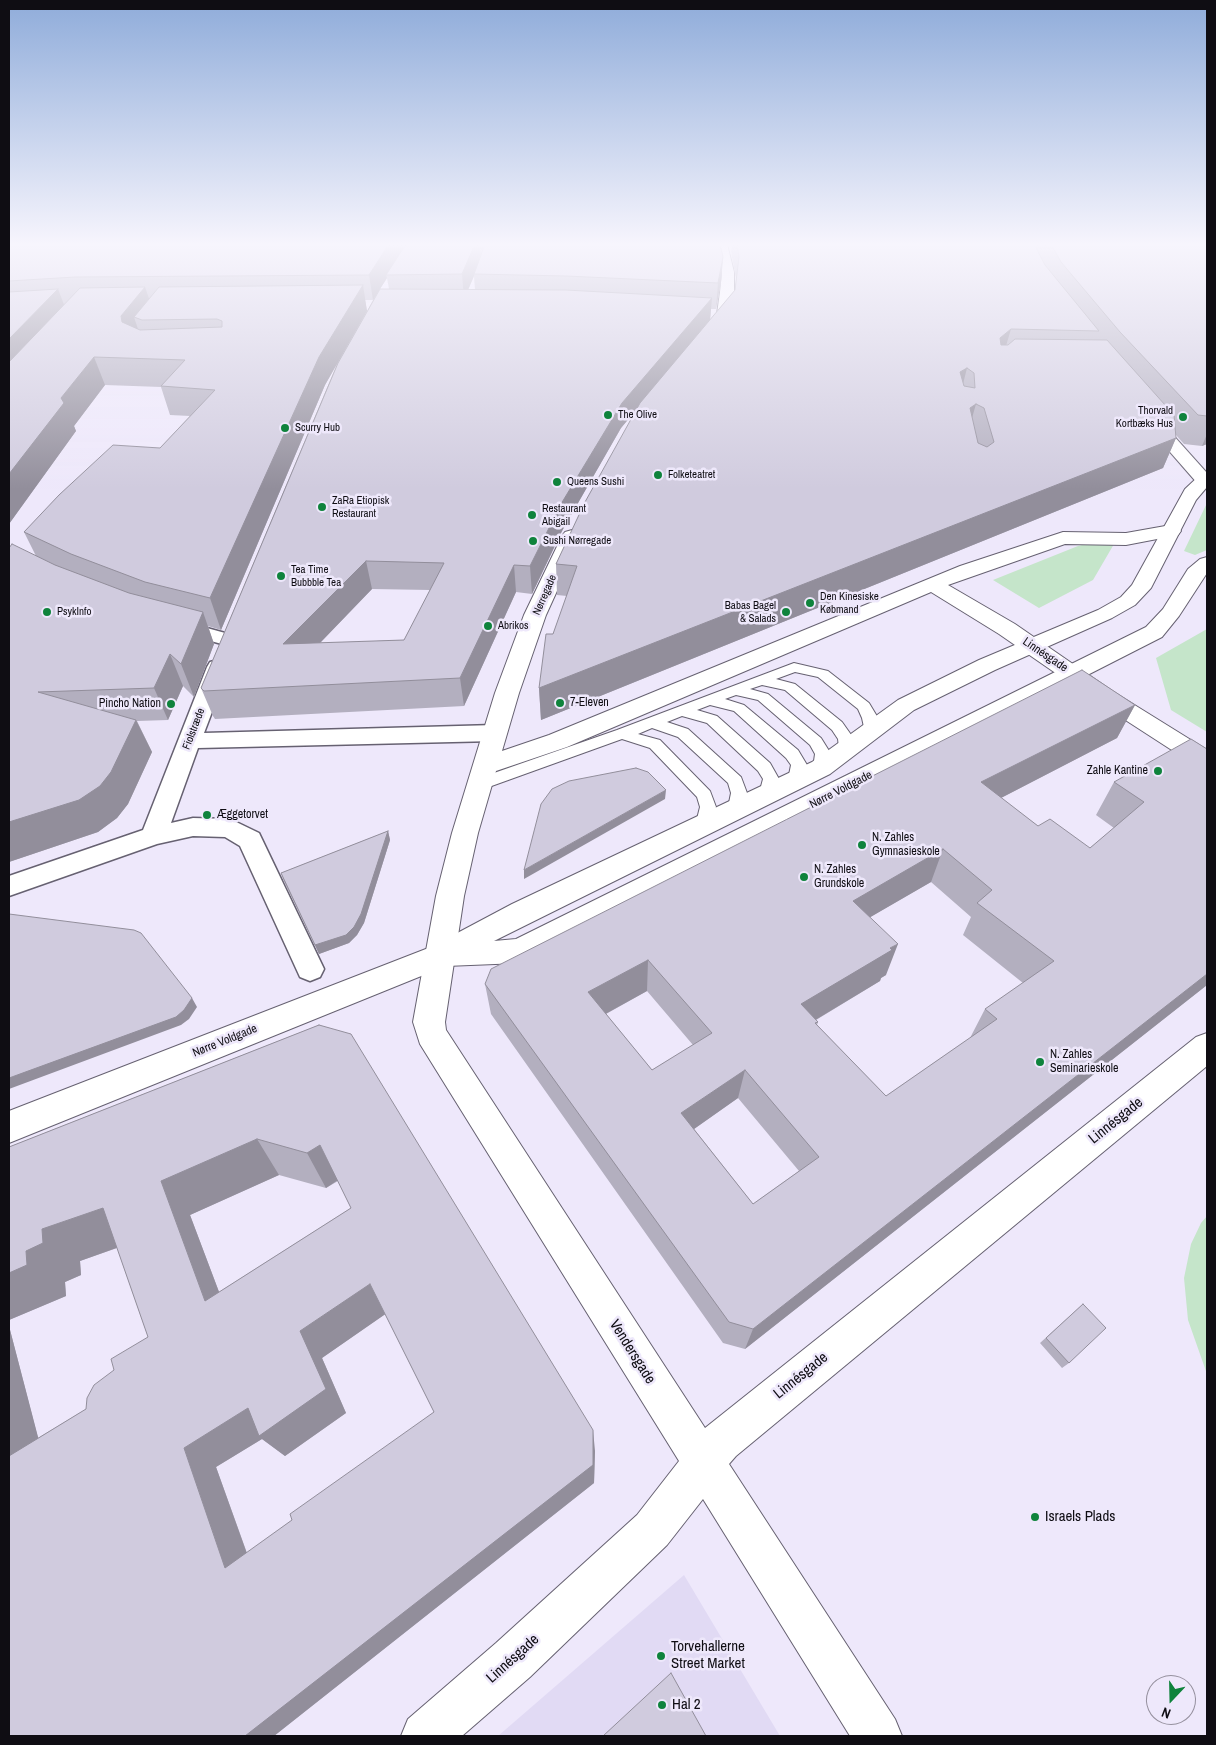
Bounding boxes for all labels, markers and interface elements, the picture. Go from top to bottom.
place label: Thorvald Kortbæks Hus [1116,404,1173,430]
place label: The Olive [618,408,657,422]
marker: The Olive [602,409,614,421]
marker: Thorvald Kortbæks Hus [1177,411,1189,423]
place label: Scurry Hub [295,421,340,435]
marker: Scurry Hub [279,422,291,434]
place label: Folketeatret [668,468,715,482]
marker: Folketeatret [652,469,664,481]
place label: Queens Sushi [567,475,624,489]
marker: Queens Sushi [551,476,563,488]
place label: ZaRa Etiopisk Restaurant [332,494,389,520]
marker: ZaRa Etiopisk Restaurant [316,501,328,513]
place label: Restaurant Abigail [542,502,586,528]
marker: Restaurant Abigail [526,509,538,521]
place label: Sushi Nørregade [543,534,611,548]
marker: Sushi Nørregade [527,535,539,547]
place label: Tea Time Bubbble Tea [291,563,341,589]
marker: Tea Time Bubbble Tea [275,570,287,582]
street label: Nørregade [530,573,560,617]
place label: Den Kinesiske Købmand [820,590,879,616]
marker: Den Kinesiske Købmand [804,597,816,609]
place label: Babas Bagel & Salads [725,599,776,625]
place label: PsykInfo [57,605,92,619]
marker: PsykInfo [41,606,53,618]
marker: Babas Bagel & Salads [780,606,792,618]
place label: Abrikos [498,619,529,633]
marker: Abrikos [482,620,494,632]
street label: Linnésgade [1020,635,1070,675]
place label: 7-Eleven [570,696,609,710]
place label: Pincho Nation [99,697,161,711]
marker: 7-Eleven [554,697,566,709]
marker: Pincho Nation [165,698,177,710]
street label: Fiolstræde [180,707,208,751]
place label: Zahle Kantine [1087,764,1148,778]
marker: Zahle Kantine [1152,765,1164,777]
street label: Nørre Voldgade [807,768,875,812]
place label: Æggetorvet [217,808,268,822]
marker: Æggetorvet [201,809,213,821]
place label: N. Zahles Gymnasieskole [872,831,940,859]
marker: N. Zahles Gymnasieskole [856,839,868,851]
place label: N. Zahles Grundskole [814,863,864,891]
marker: N. Zahles Grundskole [798,871,810,883]
street label: Nørre Voldgade [191,1022,259,1060]
place label: N. Zahles Seminarieskole [1050,1048,1118,1076]
marker: N. Zahles Seminarieskole [1034,1056,1046,1068]
street label: Linnésgade [1085,1094,1147,1148]
street label: Vendersgade [605,1316,659,1388]
street label: Linnésgade [770,1349,832,1403]
place label: Israels Plads [1045,1508,1115,1526]
marker: Israels Plads [1029,1511,1041,1523]
street label: Linnésgade [483,1631,543,1687]
place label: Torvehallerne Street Market [671,1638,745,1673]
marker: Torvehallerne Street Market [655,1650,667,1662]
north arrow [1146,1675,1196,1725]
place label: Hal 2 [672,1696,701,1714]
marker: Hal 2 [656,1699,668,1711]
text: N [1159,1703,1173,1723]

